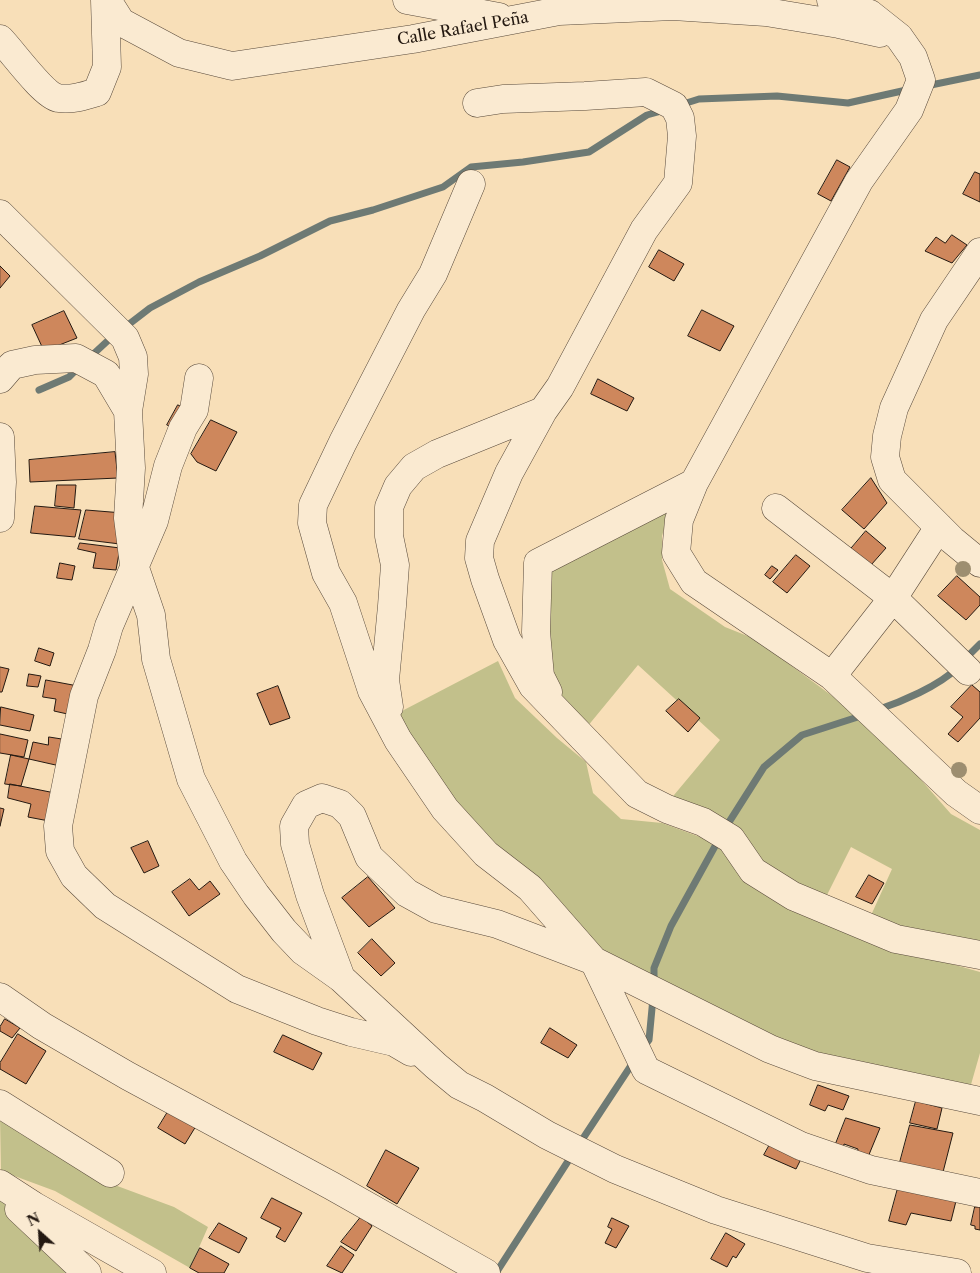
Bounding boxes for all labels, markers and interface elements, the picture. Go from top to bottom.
street label: Calle Rafael Peña [396,8,530,50]
north arrow [15,1208,65,1258]
text: N [24,1209,43,1230]

